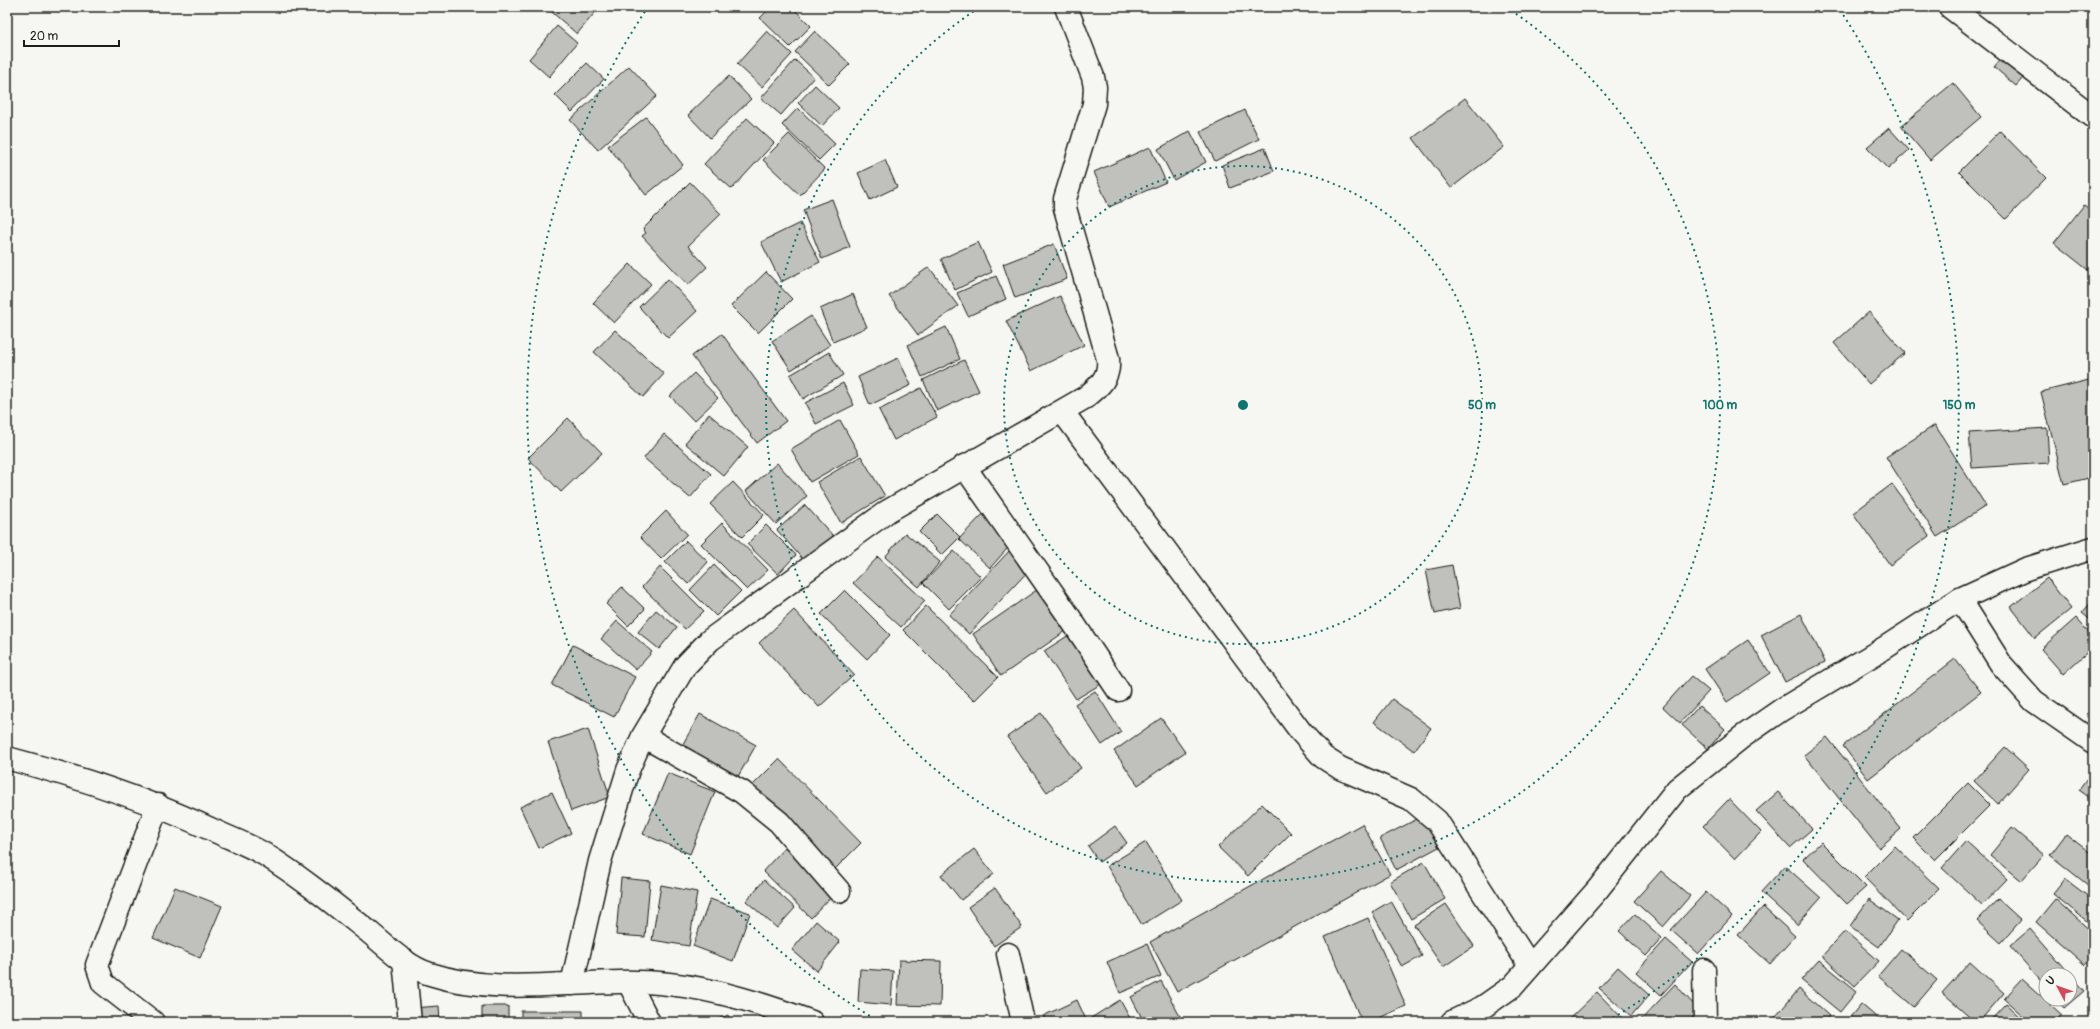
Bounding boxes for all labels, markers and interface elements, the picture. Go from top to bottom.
scale bar [24,22,119,48]
text: 20 m [30,29,59,44]
centre of rings [1236,398,1250,412]
text: 50 m [1468,398,1496,413]
text: 100 m [1703,398,1738,413]
text: 150 m [1943,398,1976,413]
north arrow [2038,967,2078,1007]
text: U [2044,974,2058,988]

